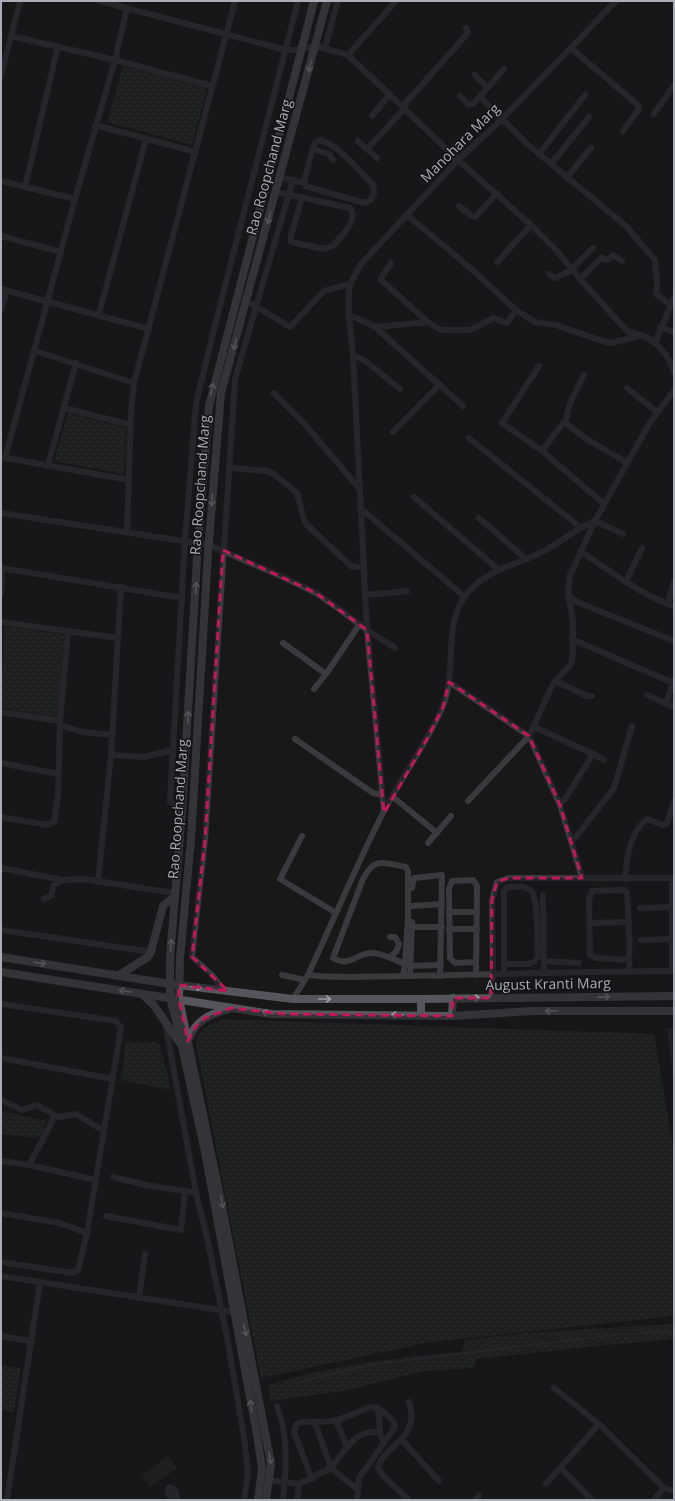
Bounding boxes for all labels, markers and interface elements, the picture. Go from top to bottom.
one-way arrow [306,59,313,72]
street label: Rao Roopchand Marg [241,96,296,237]
street label: Manohara Marg [416,99,504,186]
one-way arrow [264,212,272,225]
one-way arrow [231,337,238,350]
one-way arrow [209,382,217,395]
street label: Rao Roopchand Marg [185,414,214,556]
one-way arrow [208,493,215,506]
one-way arrow [192,582,199,595]
one-way arrow [184,711,191,724]
street label: Rao Roopchand Marg [163,738,192,880]
one-way arrow [167,939,174,952]
one-way arrow [33,959,46,967]
street label: August Kranti Marg [485,973,611,994]
one-way arrow [189,983,202,991]
one-way arrow [119,987,132,995]
one-way arrow [597,993,610,1001]
one-way arrow [467,994,480,1002]
one-way arrow [318,995,331,1003]
one-way arrow [545,1007,558,1015]
one-way arrow [262,1009,275,1017]
one-way arrow [391,1011,404,1019]
one-way arrow [218,1195,226,1208]
one-way arrow [241,1323,249,1336]
one-way arrow [247,1400,255,1413]
one-way arrow [266,1451,274,1464]

